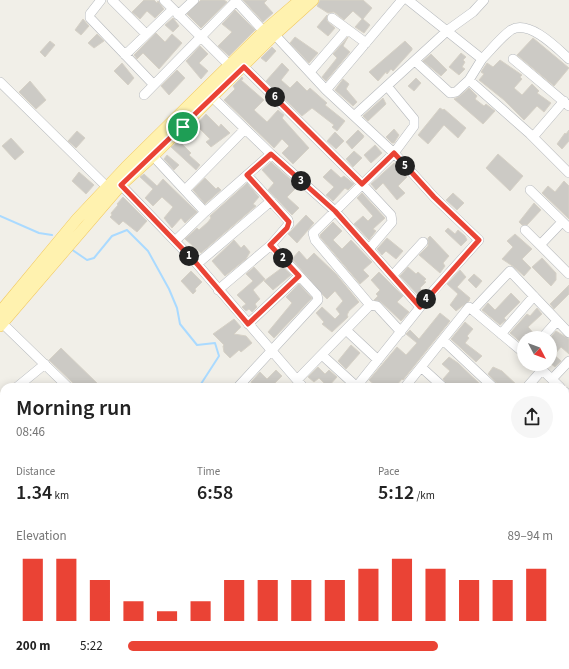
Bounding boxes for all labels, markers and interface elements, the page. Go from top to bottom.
pin: 6 [265,87,285,107]
text: 6 [272,89,278,104]
pin [166,110,200,144]
icon: arrive [172,116,194,138]
pin: 5 [395,156,415,176]
text: 5 [402,158,408,173]
pin: 3 [291,171,311,191]
text: 3 [298,173,304,188]
pin: 1 [179,246,199,266]
text: 1 [186,248,192,263]
pin: 2 [273,248,293,268]
text: 2 [280,250,286,265]
pin: 4 [416,289,436,309]
text: 4 [423,291,429,306]
north arrow [517,331,557,371]
map controls [517,331,557,371]
text: Morning run [16,392,132,424]
button: share [511,396,553,438]
text: 08:46 [16,423,45,441]
text: Distance [16,464,55,479]
text: Time [197,464,220,479]
text: Pace [378,464,400,479]
text: 1.34 [16,479,52,507]
text: 6:58 [197,479,233,507]
text: 5:12 [378,479,414,507]
text: km [52,488,69,503]
text: /km [414,488,435,503]
text: Elevation [16,527,67,545]
text: 89–94 m [508,527,553,545]
text: 200 m [16,637,50,655]
text: 5:22 [80,637,103,655]

